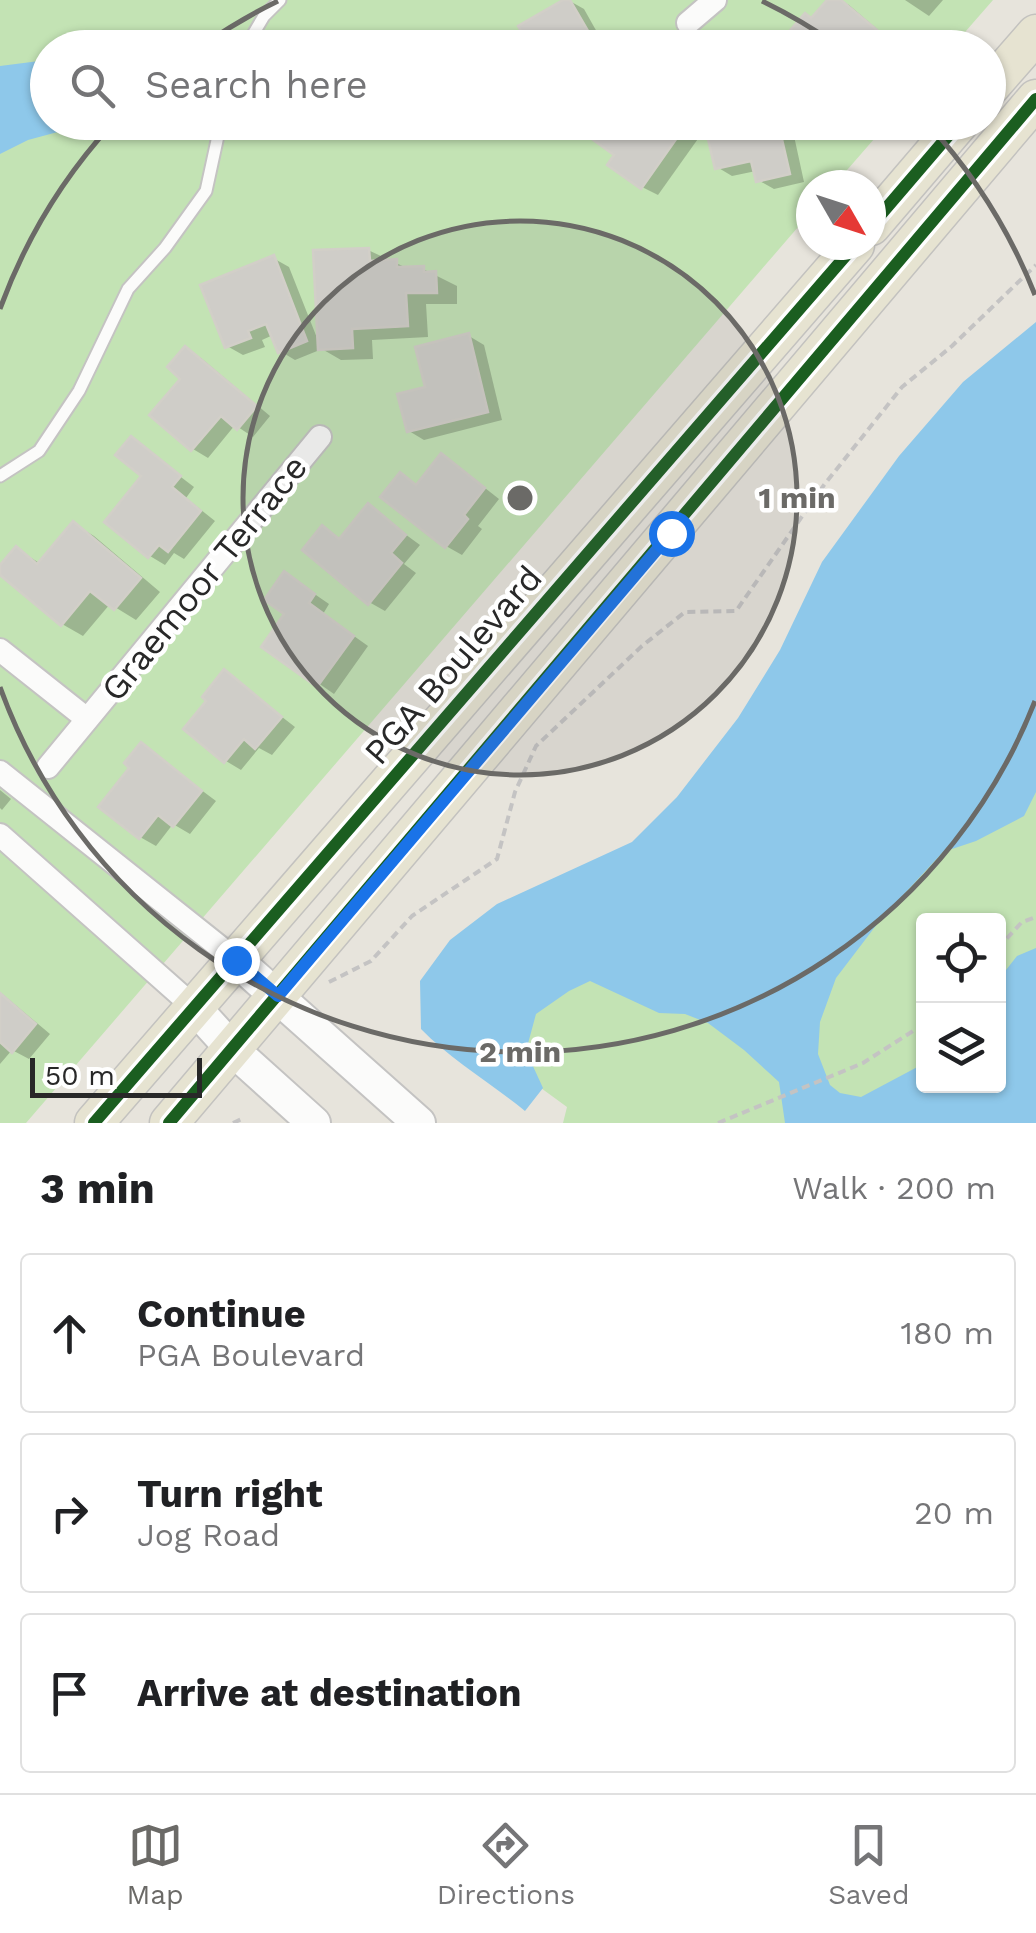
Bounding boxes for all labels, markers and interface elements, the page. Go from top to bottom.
search box [30,30,1006,140]
icon: search [65,58,120,113]
text: Search here [145,63,368,107]
north arrow [796,170,886,260]
street label: Graemoor Terrace [92,447,316,709]
centre of rings [502,480,538,516]
text: 1 min [758,480,836,515]
route start [649,511,695,557]
street label: PGA Boulevard [355,557,551,773]
map controls [916,913,1006,1093]
button: locate [916,913,1006,1003]
route end [214,938,260,984]
button: layers [916,1003,1006,1093]
text: 2 min [479,1034,561,1069]
scale bar [30,1053,202,1098]
text: 50 m [45,1059,115,1092]
text: 3 min [40,1164,155,1213]
text: Walk · 200 m [792,1169,996,1207]
text: Continue [137,1292,306,1336]
icon: ahead [42,1306,97,1361]
text: 180 m [900,1314,994,1352]
text: PGA Boulevard [137,1336,365,1374]
text: Turn right [137,1472,323,1516]
icon: right [42,1486,97,1541]
text: 20 m [914,1494,994,1532]
text: Jog Road [137,1516,280,1554]
icon: arrive [42,1666,97,1721]
text: Arrive at destination [137,1671,522,1715]
tab: Map [127,1818,184,1911]
tab: Directions [437,1818,575,1911]
tab: Saved [828,1818,909,1911]

